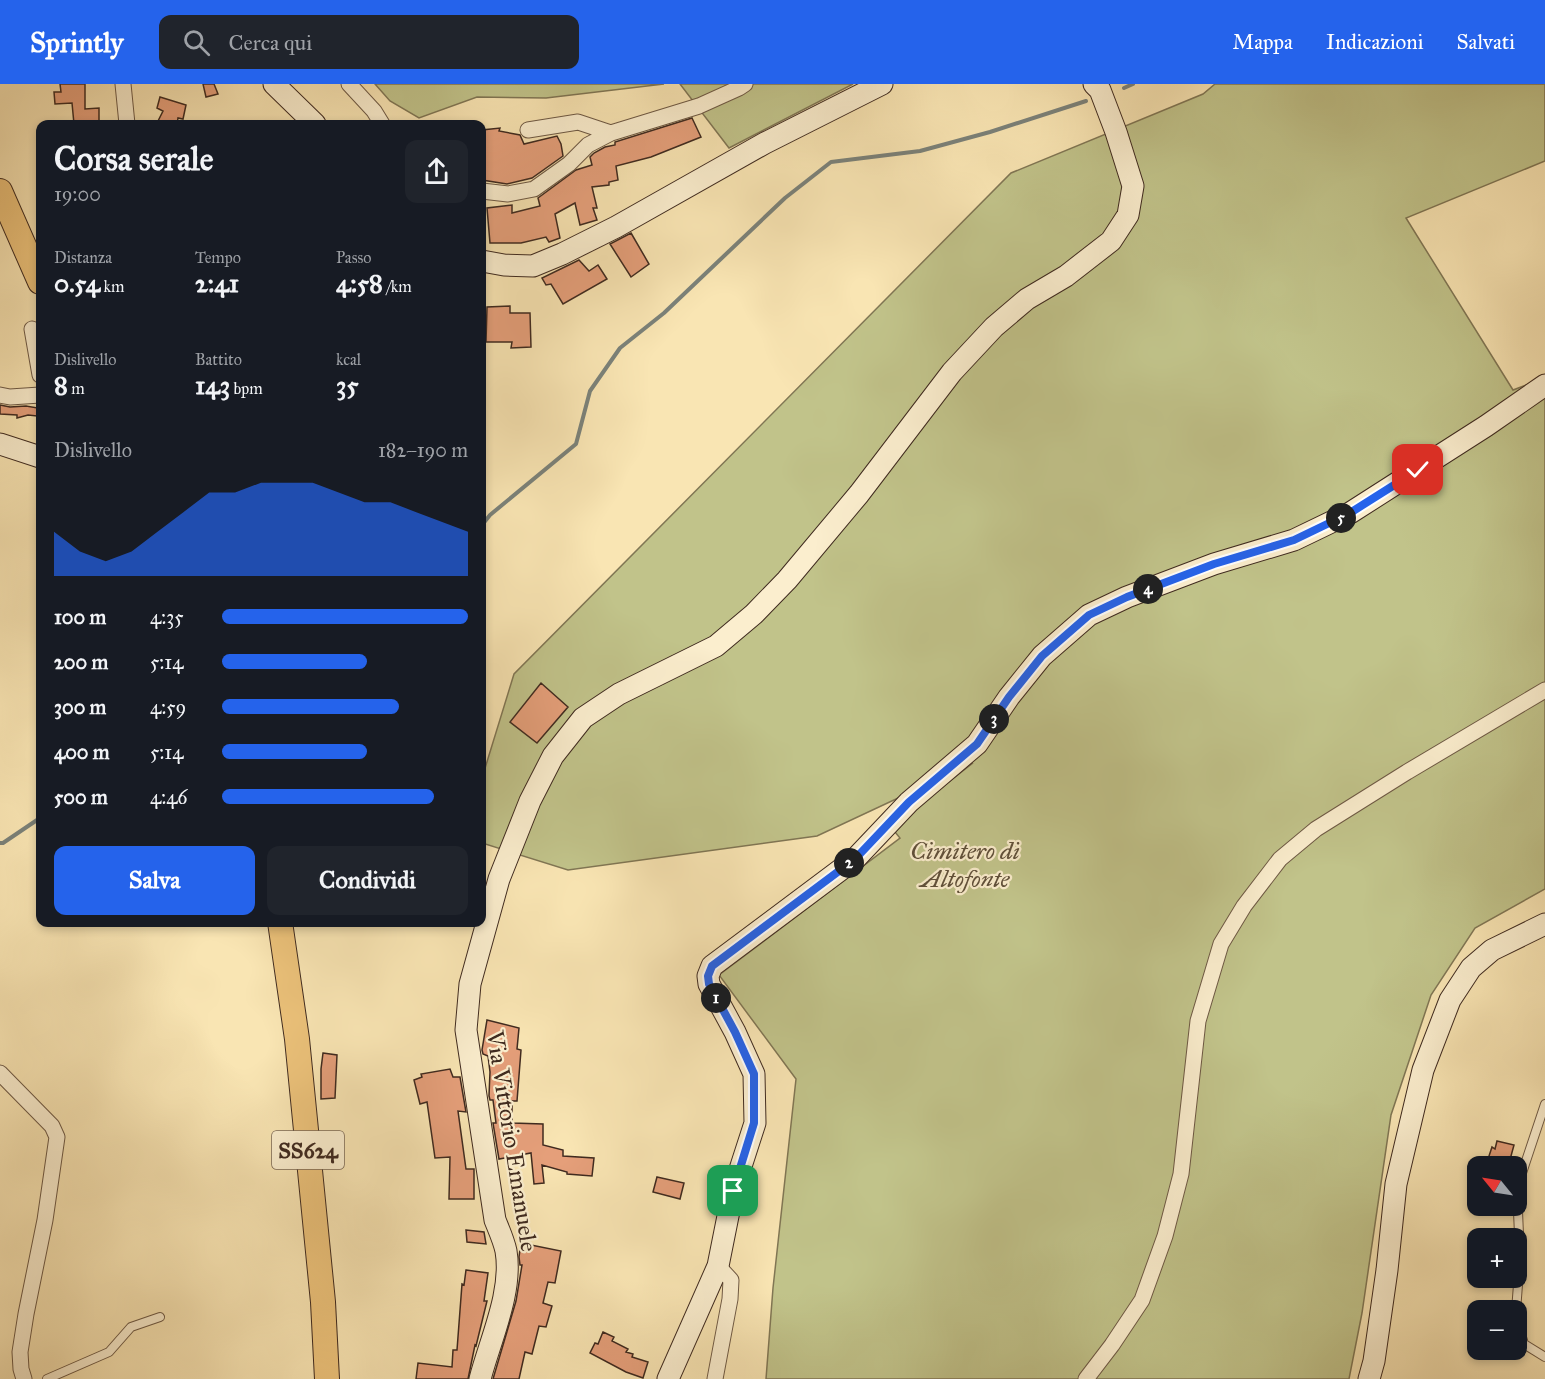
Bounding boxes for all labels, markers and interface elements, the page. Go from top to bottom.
search box [159,15,579,69]
text: Sprintly [30,25,123,60]
icon: search [180,26,213,59]
text: Cerca qui [228,29,312,56]
text: Mappa [1233,29,1293,55]
text: Indicazioni [1326,29,1424,55]
text: Salvati [1457,29,1515,55]
text: Corsa serale [54,139,213,179]
button: share [405,140,468,203]
text: 19:00 [54,182,101,206]
text: Distanza [54,248,112,267]
text: Tempo [195,248,241,267]
text: Passo [336,248,371,267]
text: 0.54 [54,267,100,299]
text: 2:41 [195,267,239,299]
text: 4:58 [336,267,383,299]
text: km [100,277,124,296]
text: /km [383,277,412,296]
text: Dislivello [54,350,116,369]
text: Battito [195,350,242,369]
text: kcal [336,350,361,369]
text: 8 [54,369,68,401]
text: 143 [195,369,230,401]
text: 35 [336,369,358,401]
text: m [68,379,85,398]
text: bpm [230,379,263,398]
text: Dislivello [54,438,132,462]
text: 182–190 m [378,438,468,462]
pin [1392,444,1443,495]
icon: check [1401,453,1434,486]
pin: 5 [1326,503,1356,533]
text: 5 [1337,508,1345,527]
pin: 4 [1133,574,1163,604]
text: 4 [1144,579,1152,598]
text: 100 m [54,605,106,629]
text: 4:35 [150,605,183,629]
text: 200 m [54,650,108,674]
text: 5:14 [150,650,183,674]
text: 300 m [54,695,106,719]
text: 4:59 [150,695,186,719]
pin: 3 [979,704,1009,734]
text: 3 [991,709,997,728]
text: 400 m [54,740,110,764]
text: 5:14 [150,740,183,764]
text: 500 m [54,785,108,809]
text: 4:46 [150,785,188,809]
park label: Cimitero di Altofonte [910,836,1020,894]
button: Salva [54,846,255,915]
button: Condividi [267,846,468,915]
pin: 2 [834,848,864,878]
text: 2 [845,853,853,872]
pin: 1 [701,983,731,1013]
text: 1 [713,988,719,1007]
street label: Via Vittorio Emanuele [480,1027,544,1254]
road number: SS624 [272,1131,344,1169]
north arrow [1467,1156,1527,1216]
map controls [1467,1156,1527,1360]
pin [707,1165,758,1216]
icon: arrive [716,1174,749,1207]
button: + [1467,1228,1527,1288]
button: − [1467,1300,1527,1360]

